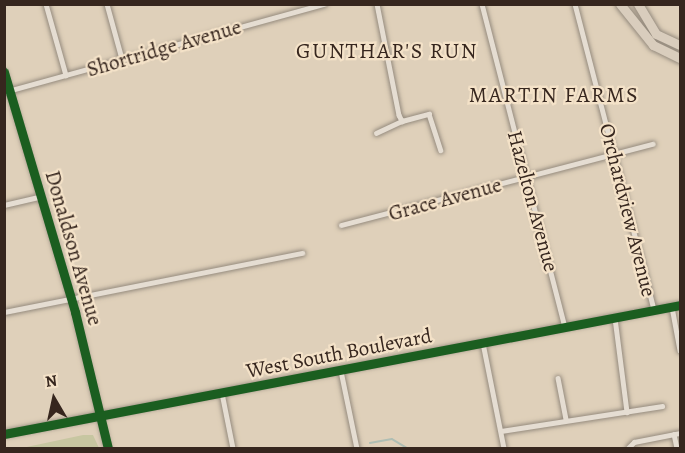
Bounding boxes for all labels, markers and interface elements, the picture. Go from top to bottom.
street label: Shortridge Avenue [84,14,244,82]
district label: GUNTHAR'S RUN [296,39,478,65]
district label: MARTIN FARMS [469,83,639,109]
street label: Orchardview Avenue [594,121,662,299]
street label: Hazelton Avenue [502,128,564,274]
street label: Donaldson Avenue [40,168,108,328]
street label: Grace Avenue [386,172,504,226]
street label: West South Boulevard [244,323,434,383]
north arrow [24,369,84,429]
text: N [44,369,59,393]

